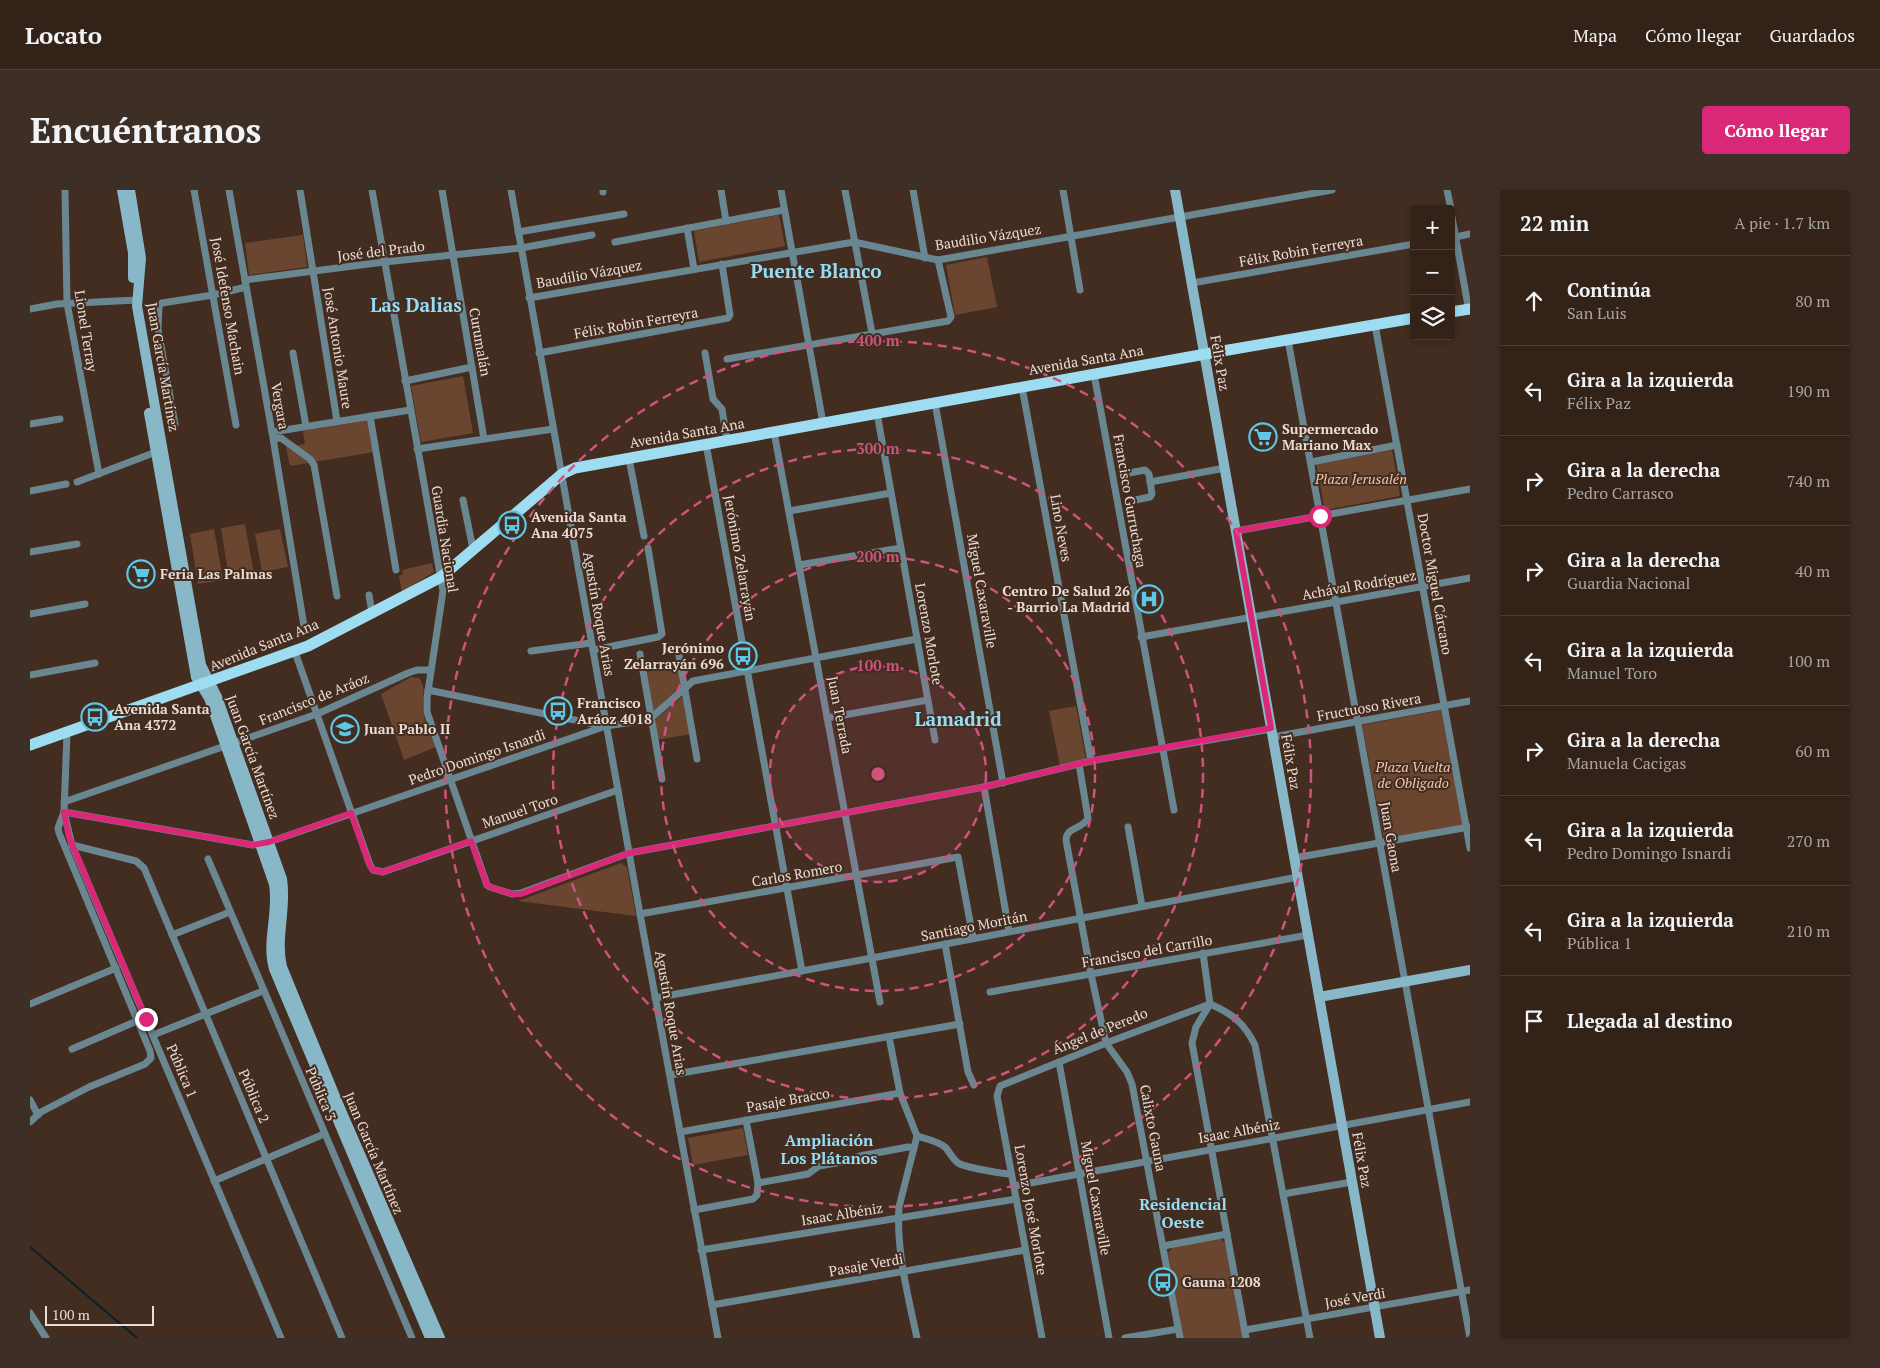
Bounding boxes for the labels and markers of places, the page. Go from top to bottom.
place label: Supermercado Mariano Max [1282,419,1378,454]
supermarket icon: Supermercado Mariano Max [1248,422,1278,452]
place label: Avenida Santa Ana 4075 [531,507,627,542]
bus stop icon: Avenida Santa Ana 4075 [497,510,527,540]
supermarket icon: Feria Las Palmas [126,559,156,589]
place label: Feria Las Palmas [160,564,272,583]
place label: Centro De Salud 26 - Barrio La Madrid [1002,581,1131,616]
hospital icon: Centro De Salud 26 - Barrio La Madrid [1134,584,1164,614]
place label: Jerónimo Zelarrayán 696 [624,638,724,673]
bus stop icon: Jerónimo Zelarrayán 696 [728,641,758,671]
place label: Francisco Aráoz 4018 [577,693,652,728]
bus stop icon: Francisco Aráoz 4018 [543,696,573,726]
place label: Avenida Santa Ana 4372 [114,699,210,734]
bus stop icon: Avenida Santa Ana 4372 [80,702,110,732]
school or university icon: Juan Pablo II [330,714,360,744]
place label: Juan Pablo II [364,719,450,738]
centre of rings [869,765,887,783]
bus stop icon: Gauna 1208 [1148,1267,1178,1297]
place label: Gauna 1208 [1182,1272,1261,1291]

